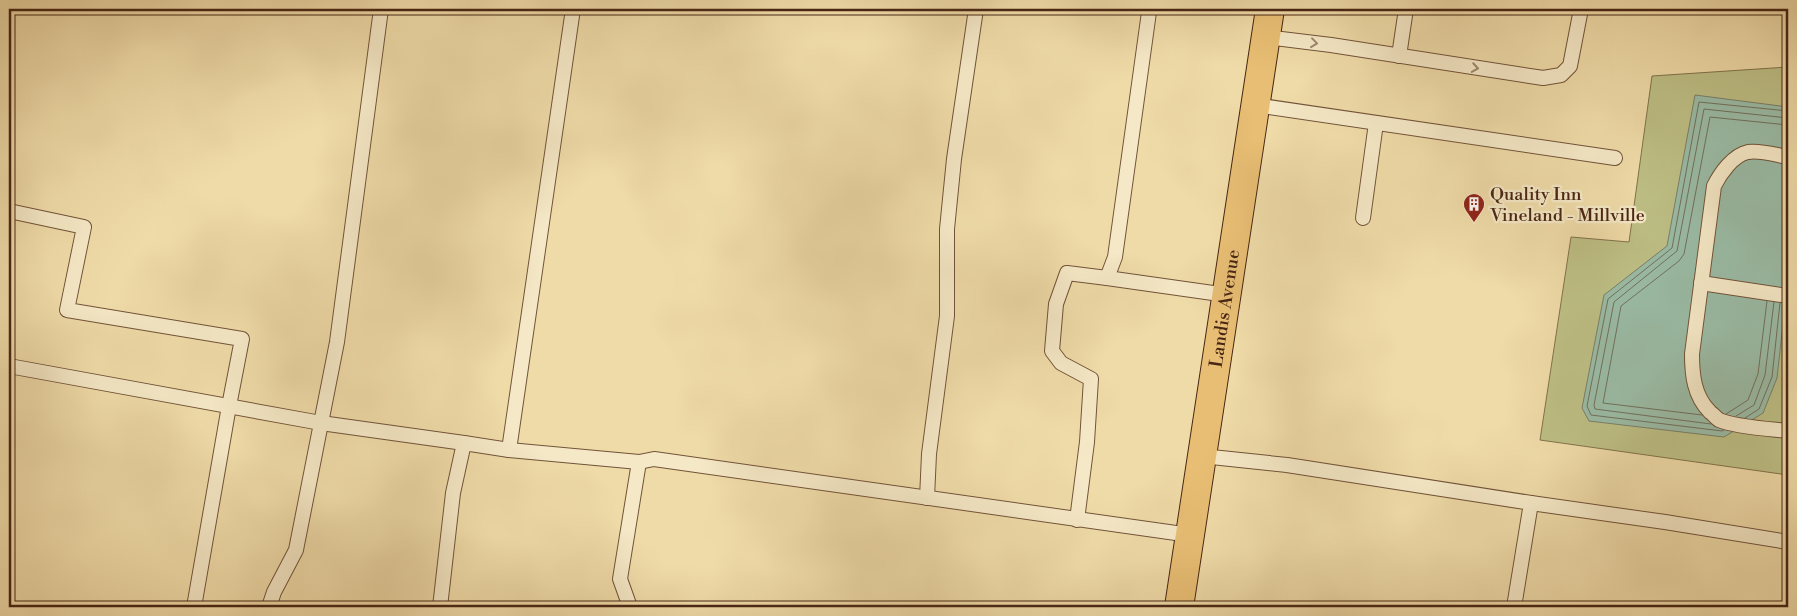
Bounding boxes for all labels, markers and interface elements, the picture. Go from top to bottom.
one-way arrow [1310,37,1318,48]
one-way arrow [1470,62,1479,72]
place label: Quality Inn Vineland - Millville [1489,183,1645,227]
building icon: Quality Inn Vineland - Millville [1462,192,1486,223]
street label: Landis Avenue [1204,248,1245,369]

